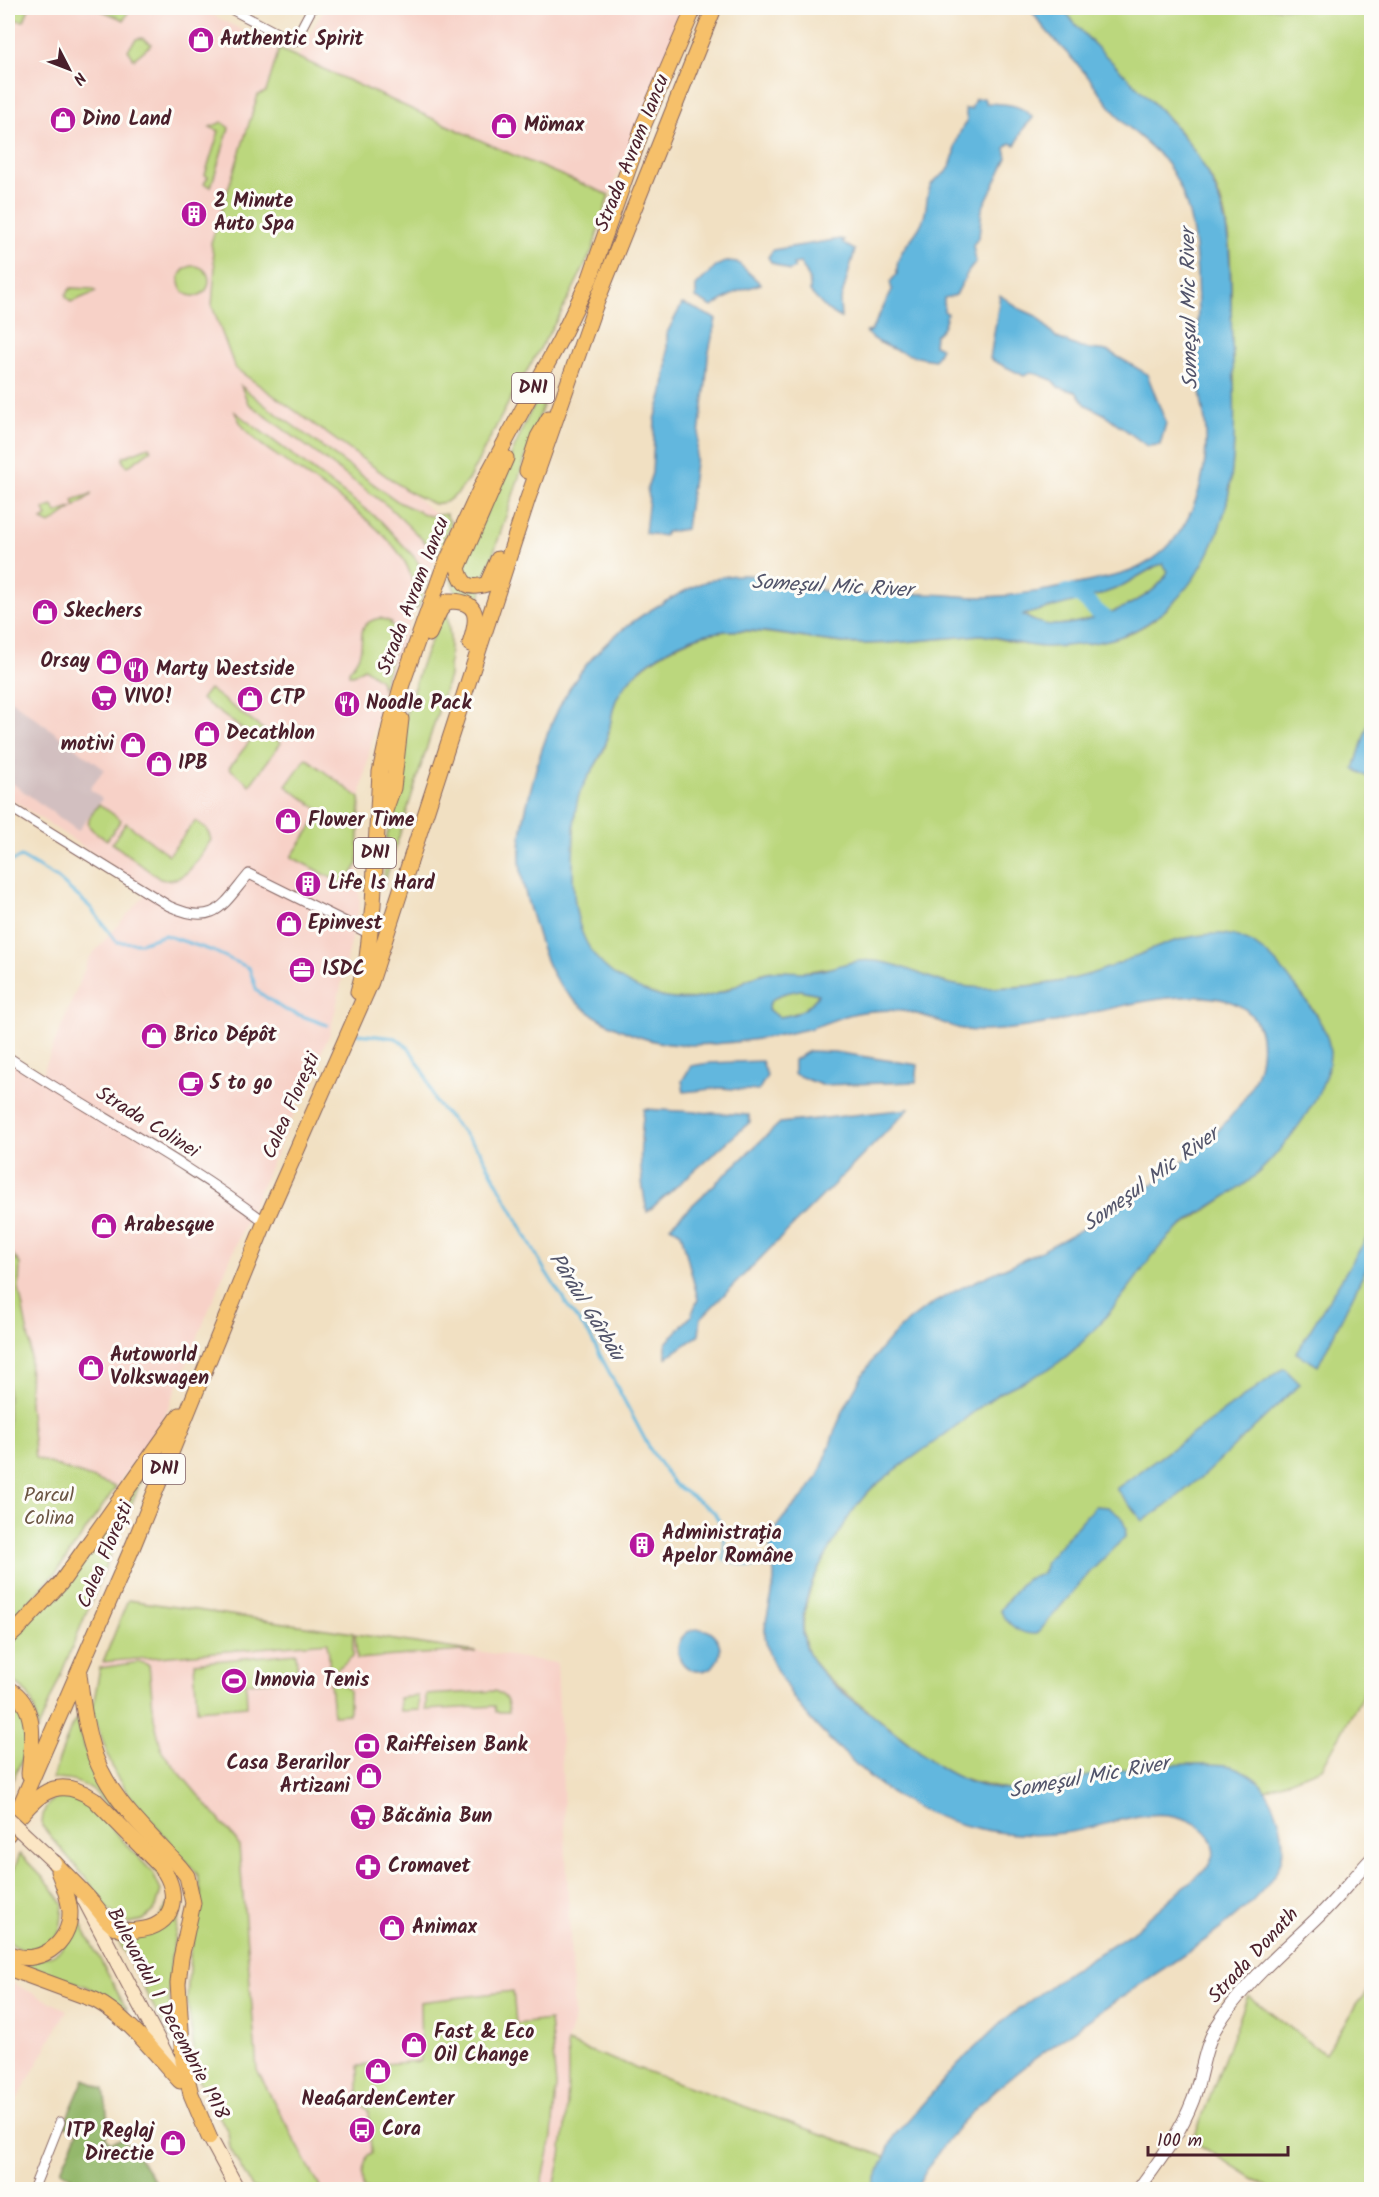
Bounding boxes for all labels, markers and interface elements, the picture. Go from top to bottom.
place label: Authentic Spirit [220,24,365,56]
shop icon: Authentic Spirit [186,25,216,55]
north arrow [39,39,99,99]
text: N [66,66,92,90]
street label: Strada Avram Iancu [587,69,679,236]
place label: Dino Land [82,104,173,136]
shop icon: Dino Land [48,105,78,135]
place label: Mömax [524,110,585,142]
shop icon: Mömax [489,111,519,141]
place label: 2 Minute Auto Spa [214,186,294,241]
building icon: 2 Minute Auto Spa [179,199,209,229]
water label: Someşul Mic River [1172,224,1208,390]
road number: DN1 [512,373,554,403]
street label: Strada Avram Iancu [369,512,459,680]
water label: Someşul Mic River [751,566,917,608]
place label: Skechers [64,596,143,628]
shop icon: Skechers [30,597,60,627]
place label: Orsay [40,646,91,678]
shop icon: Orsay [94,647,124,677]
place label: Marty Westside [156,654,295,686]
restaurant icon: Marty Westside [121,655,151,685]
place label: VIVO! [124,682,173,714]
supermarket icon: VIVO! [89,683,119,713]
place label: CTP [270,683,305,715]
shop icon: CTP [235,684,265,714]
place label: Noodle Pack [366,688,472,720]
restaurant icon: Noodle Pack [332,689,362,719]
place label: Decathlon [226,718,315,750]
shop icon: Decathlon [192,719,222,749]
place label: motivi [61,729,115,761]
shop icon: motivi [118,730,148,760]
place label: IPB [178,748,208,780]
shop icon: IPB [144,749,174,779]
place label: Flower Time [308,805,415,837]
shop icon: Flower Time [273,806,303,836]
road number: DN1 [354,838,396,868]
place label: Life Is Hard [328,868,436,900]
building icon: Life Is Hard [293,869,323,899]
place label: Epinvest [308,908,384,940]
shop icon: Epinvest [274,909,304,939]
place label: ISDC [322,954,365,986]
office icon: ISDC [287,955,317,985]
place label: Brico Dépôt [174,1020,278,1052]
shop icon: Brico Dépôt [139,1021,169,1051]
street label: Calea Florești [254,1046,330,1164]
place label: 5 to go [209,1068,272,1100]
cafe icon: 5 to go [176,1069,206,1099]
street label: Strada Colinei [89,1078,206,1168]
water label: Someşul Mic River [1076,1117,1229,1241]
place label: Arabesque [124,1210,215,1242]
shop icon: Arabesque [89,1211,119,1241]
water label: Pârâul Gârbău [540,1246,634,1370]
place label: Autoworld Volkswagen [110,1340,209,1395]
shop icon: Autoworld Volkswagen [76,1353,106,1383]
road number: DN1 [143,1454,185,1484]
park label: Parcul Colina [24,1480,74,1535]
street label: Calea Florești [69,1495,143,1614]
place label: Administrația Apelor Române [662,1518,793,1573]
building icon: Administrația Apelor Române [627,1530,657,1560]
place label: Innovia Tenis [254,1665,370,1697]
sports icon: Innovia Tenis [219,1666,249,1696]
place label: Raiffeisen Bank [386,1730,528,1762]
bank icon: Raiffeisen Bank [352,1731,382,1761]
water label: Someşul Mic River [1007,1747,1175,1808]
place label: Casa Berarilor Artizani [226,1748,351,1803]
shop icon: Casa Berarilor Artizani [354,1761,384,1791]
place label: Băcănia Bun [382,1801,492,1833]
supermarket icon: Băcănia Bun [348,1802,378,1832]
place label: Cromavet [388,1851,471,1883]
pharmacy icon: Cromavet [353,1852,383,1882]
street label: Strada Donath [1201,1900,1307,2012]
street label: Bulevardul 1 Decembrie 1918 [97,1902,237,2127]
place label: Animax [412,1912,477,1944]
shop icon: Animax [377,1913,407,1943]
place label: Fast & Eco Oil Change [434,2017,534,2072]
shop icon: Fast & Eco Oil Change [399,2030,429,2060]
shop icon: NeaGardenCenter [363,2056,393,2086]
place label: NeaGardenCenter [302,2084,455,2116]
place label: Cora [382,2114,421,2146]
bus stop icon: Cora [347,2115,377,2145]
place label: ITP Reglaj Directie [66,2116,156,2171]
scale bar [1148,2119,1288,2157]
text: 100 m [1157,2127,1202,2156]
shop icon: ITP Reglaj Directie [158,2128,188,2158]

